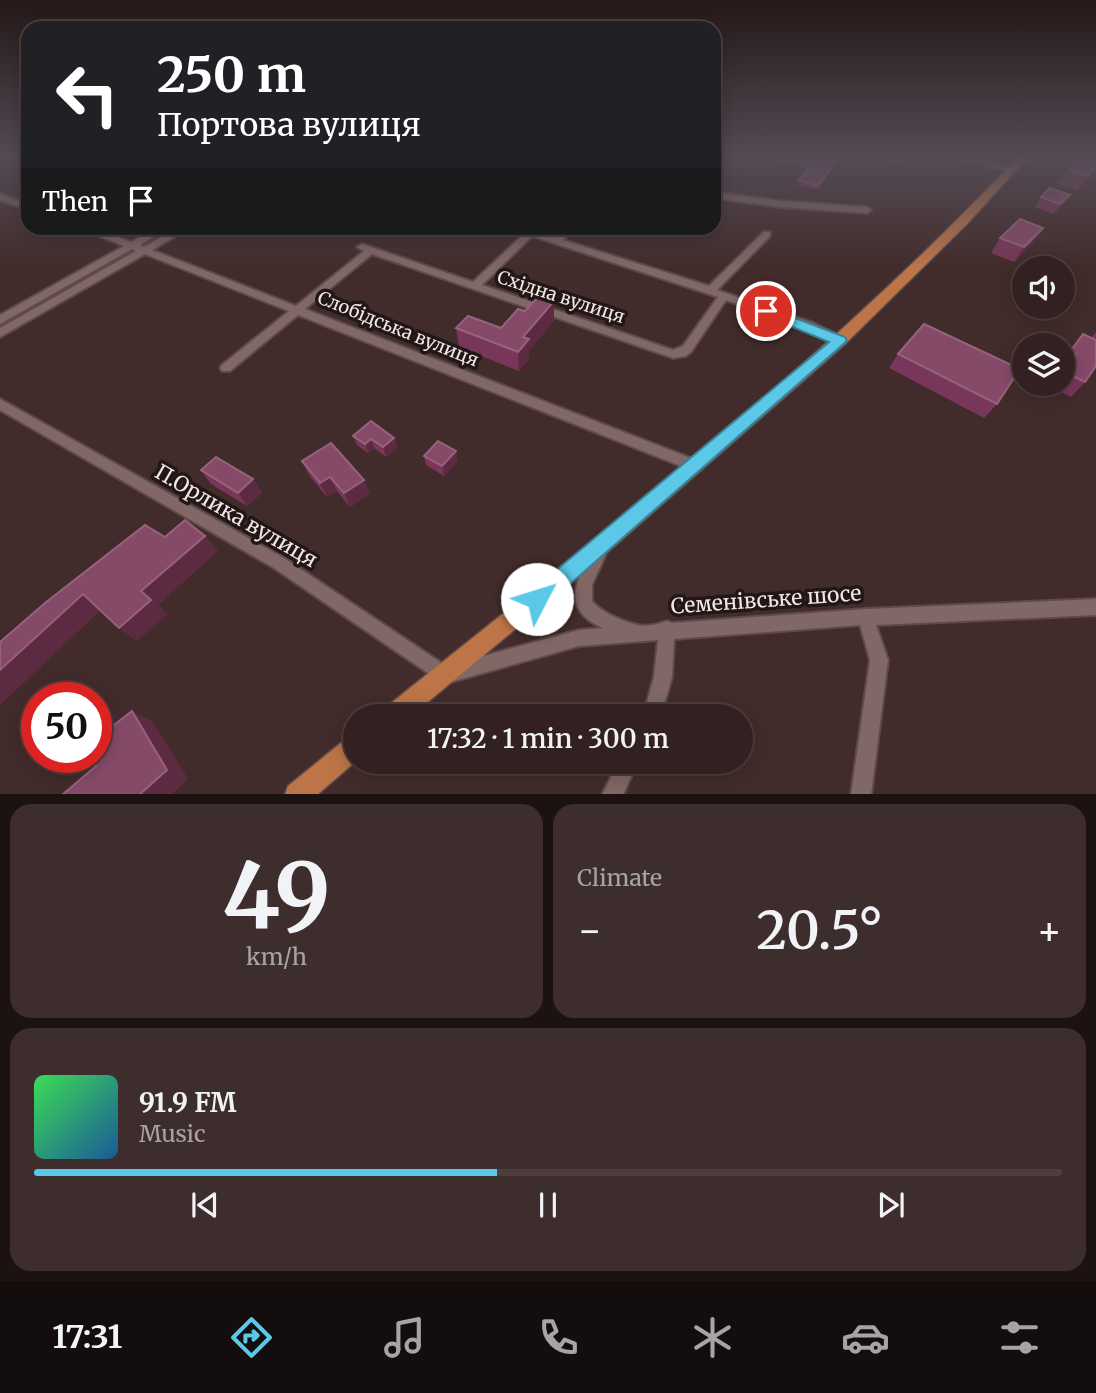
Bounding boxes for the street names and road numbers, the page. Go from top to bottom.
street label: Східна вулиця [495,265,628,328]
street label: Слобідська вулиця [314,286,482,371]
street label: П.Орлика вулиця [150,458,322,573]
street label: Семенівське шосе [670,579,862,620]

